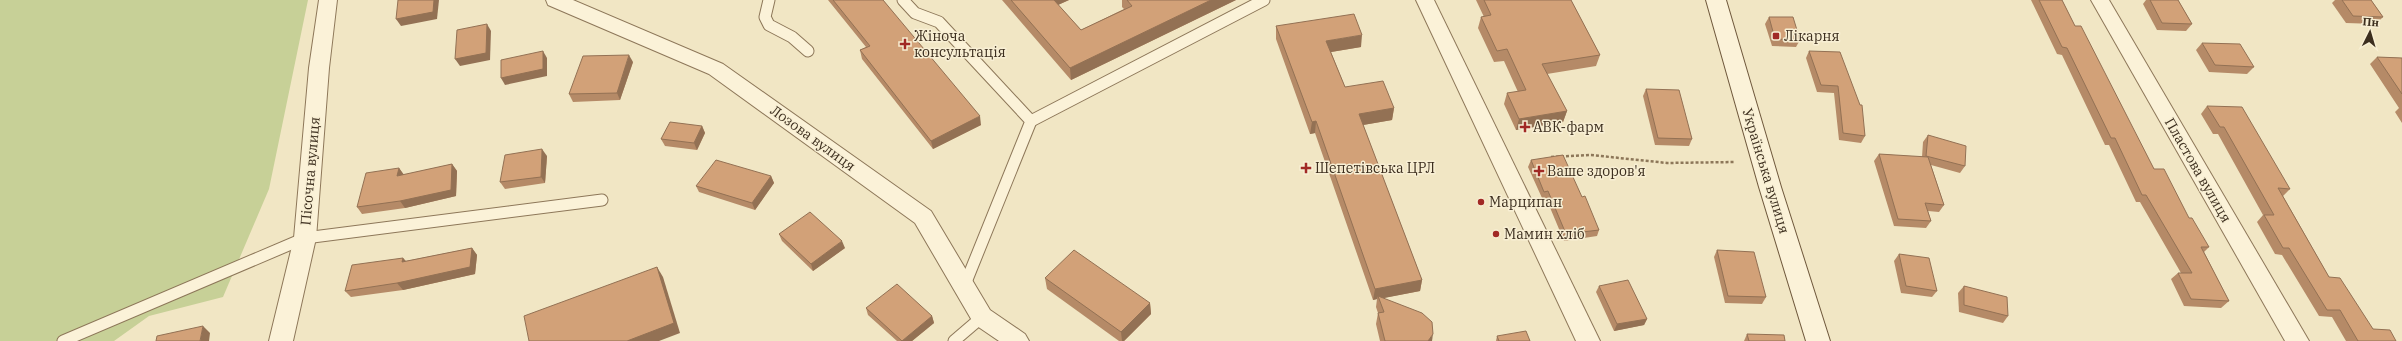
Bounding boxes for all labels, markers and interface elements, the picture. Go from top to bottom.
north arrow [2350,12,2390,52]
text: Пн [2362,14,2380,30]
place label: Жіноча консультація [914,27,1006,61]
place label: Лікарня [1784,27,1840,45]
marker: Лікарня [1771,31,1781,41]
marker: Жіноча консультація [899,38,911,50]
street label: Лозова вулиця [767,101,859,175]
street label: Українська вулиця [1738,106,1794,236]
street label: Пластова вулиця [2161,114,2235,226]
street label: Пісочна вулиця [296,116,324,226]
place label: АВК-фарм [1533,118,1604,136]
marker: АВК-фарм [1520,122,1530,132]
place label: Шепетівська ЦРЛ [1315,159,1435,177]
marker: Шепетівська ЦРЛ [1300,162,1312,174]
place label: Ваше здоров'я [1547,162,1646,180]
marker: Ваше здоров'я [1534,166,1544,176]
place label: Марципан [1489,193,1562,211]
marker: Марципан [1476,197,1486,207]
place label: Мамин хліб [1504,225,1585,243]
marker: Мамин хліб [1491,229,1501,239]

